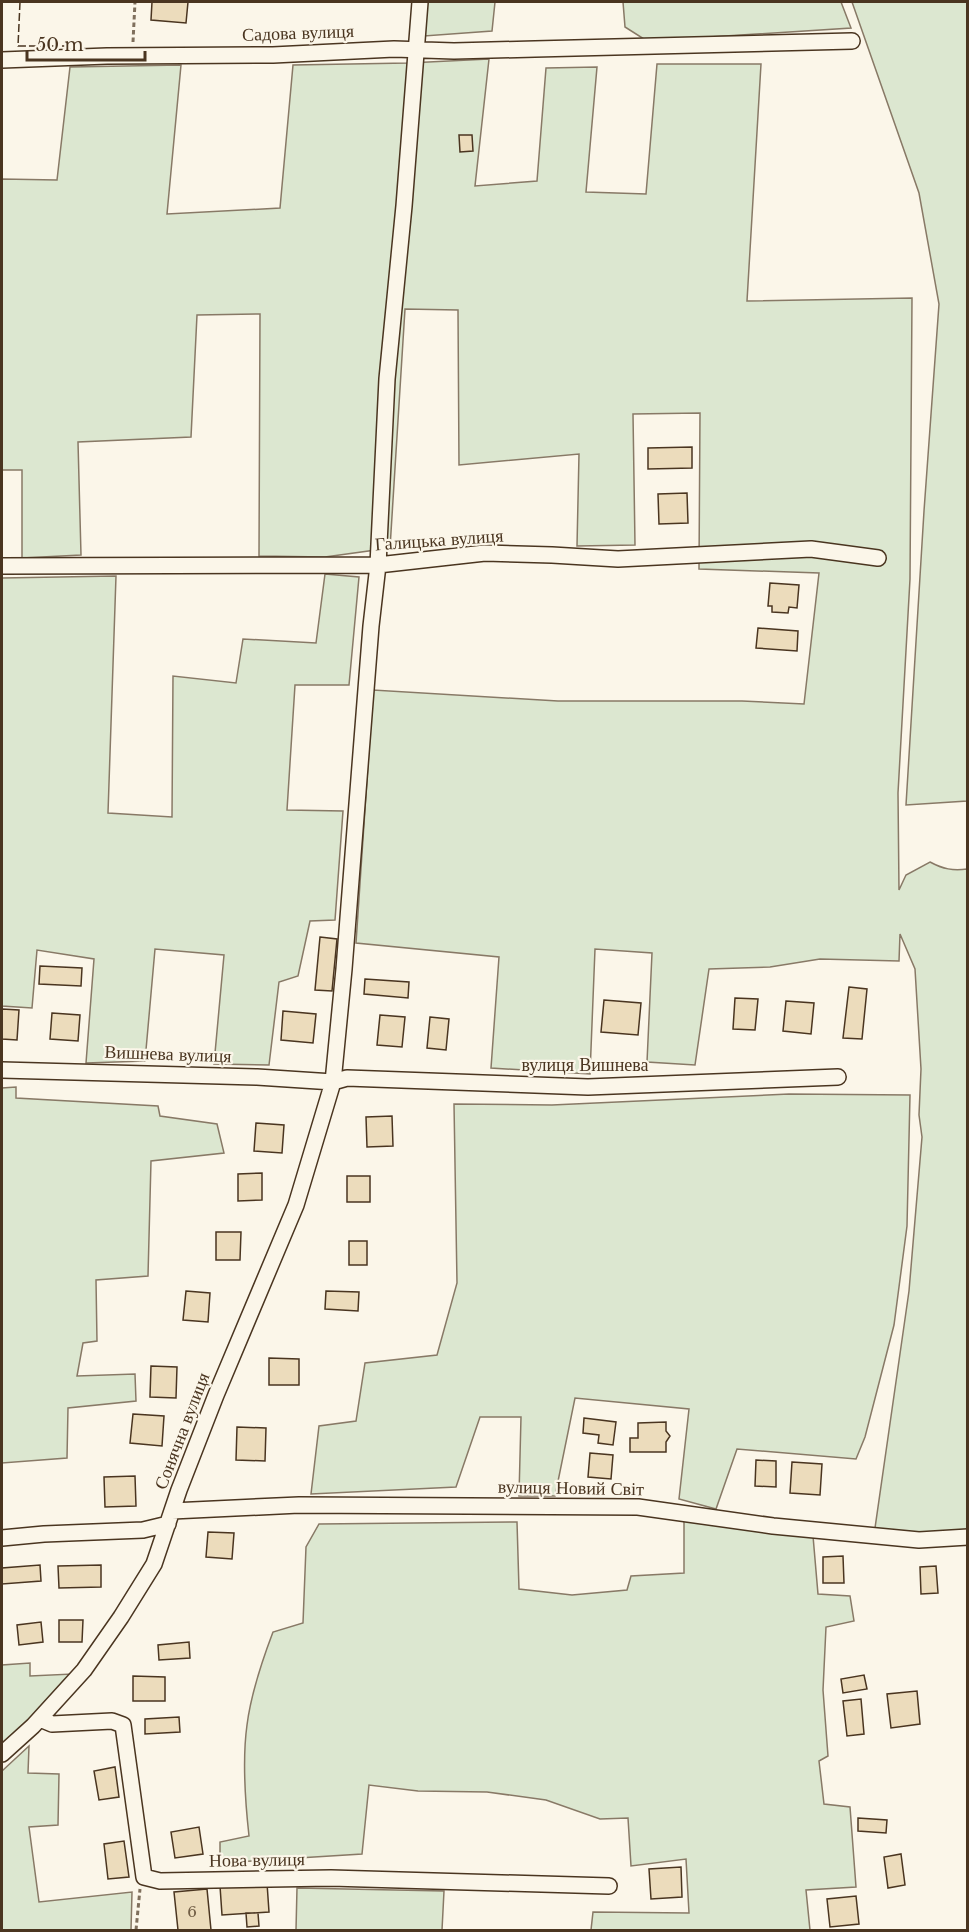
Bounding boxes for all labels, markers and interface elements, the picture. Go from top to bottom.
street label: Садова вулиця [242,20,354,46]
scale bar [27,24,146,62]
text: 50 m [36,34,84,56]
street label: Галицька вулиця [374,525,504,555]
street label: Вишнева вулиця [104,1041,232,1067]
street label: вулиця Вишнева [521,1054,649,1076]
street label: Сонячна вулиця [150,1369,214,1493]
street label: вулиця Новий Світ [498,1476,644,1500]
street label: Нова вулиця [209,1848,305,1872]
house number: 6 [187,1902,197,1921]

